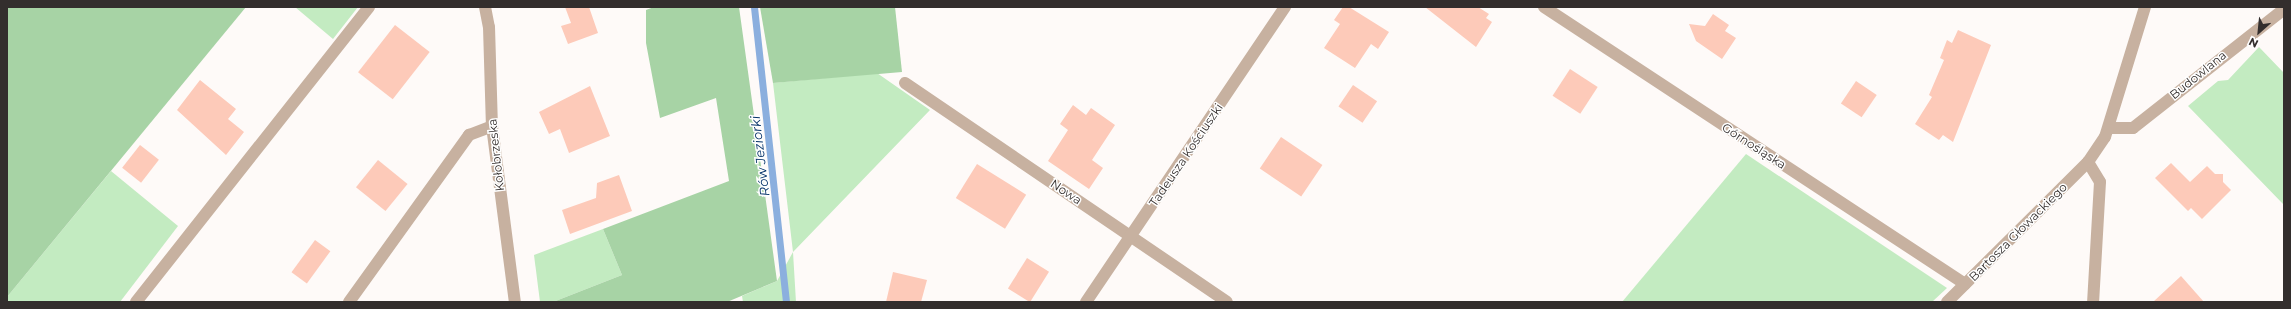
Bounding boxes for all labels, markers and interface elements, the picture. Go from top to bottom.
north arrow [2239,12,2279,52]
text: N [2246,34,2261,51]
street label: Budowlana [2167,48,2229,102]
street label: Tadeusza Kościuszki [1146,101,1226,209]
water label: Rów Jeziorki [747,115,773,197]
street label: Kołobrzeska [485,118,507,192]
street label: Górnośląska [1719,120,1789,172]
street label: Nowa [1048,176,1084,208]
street label: Bartosza Głowackiego [1966,180,2070,284]

